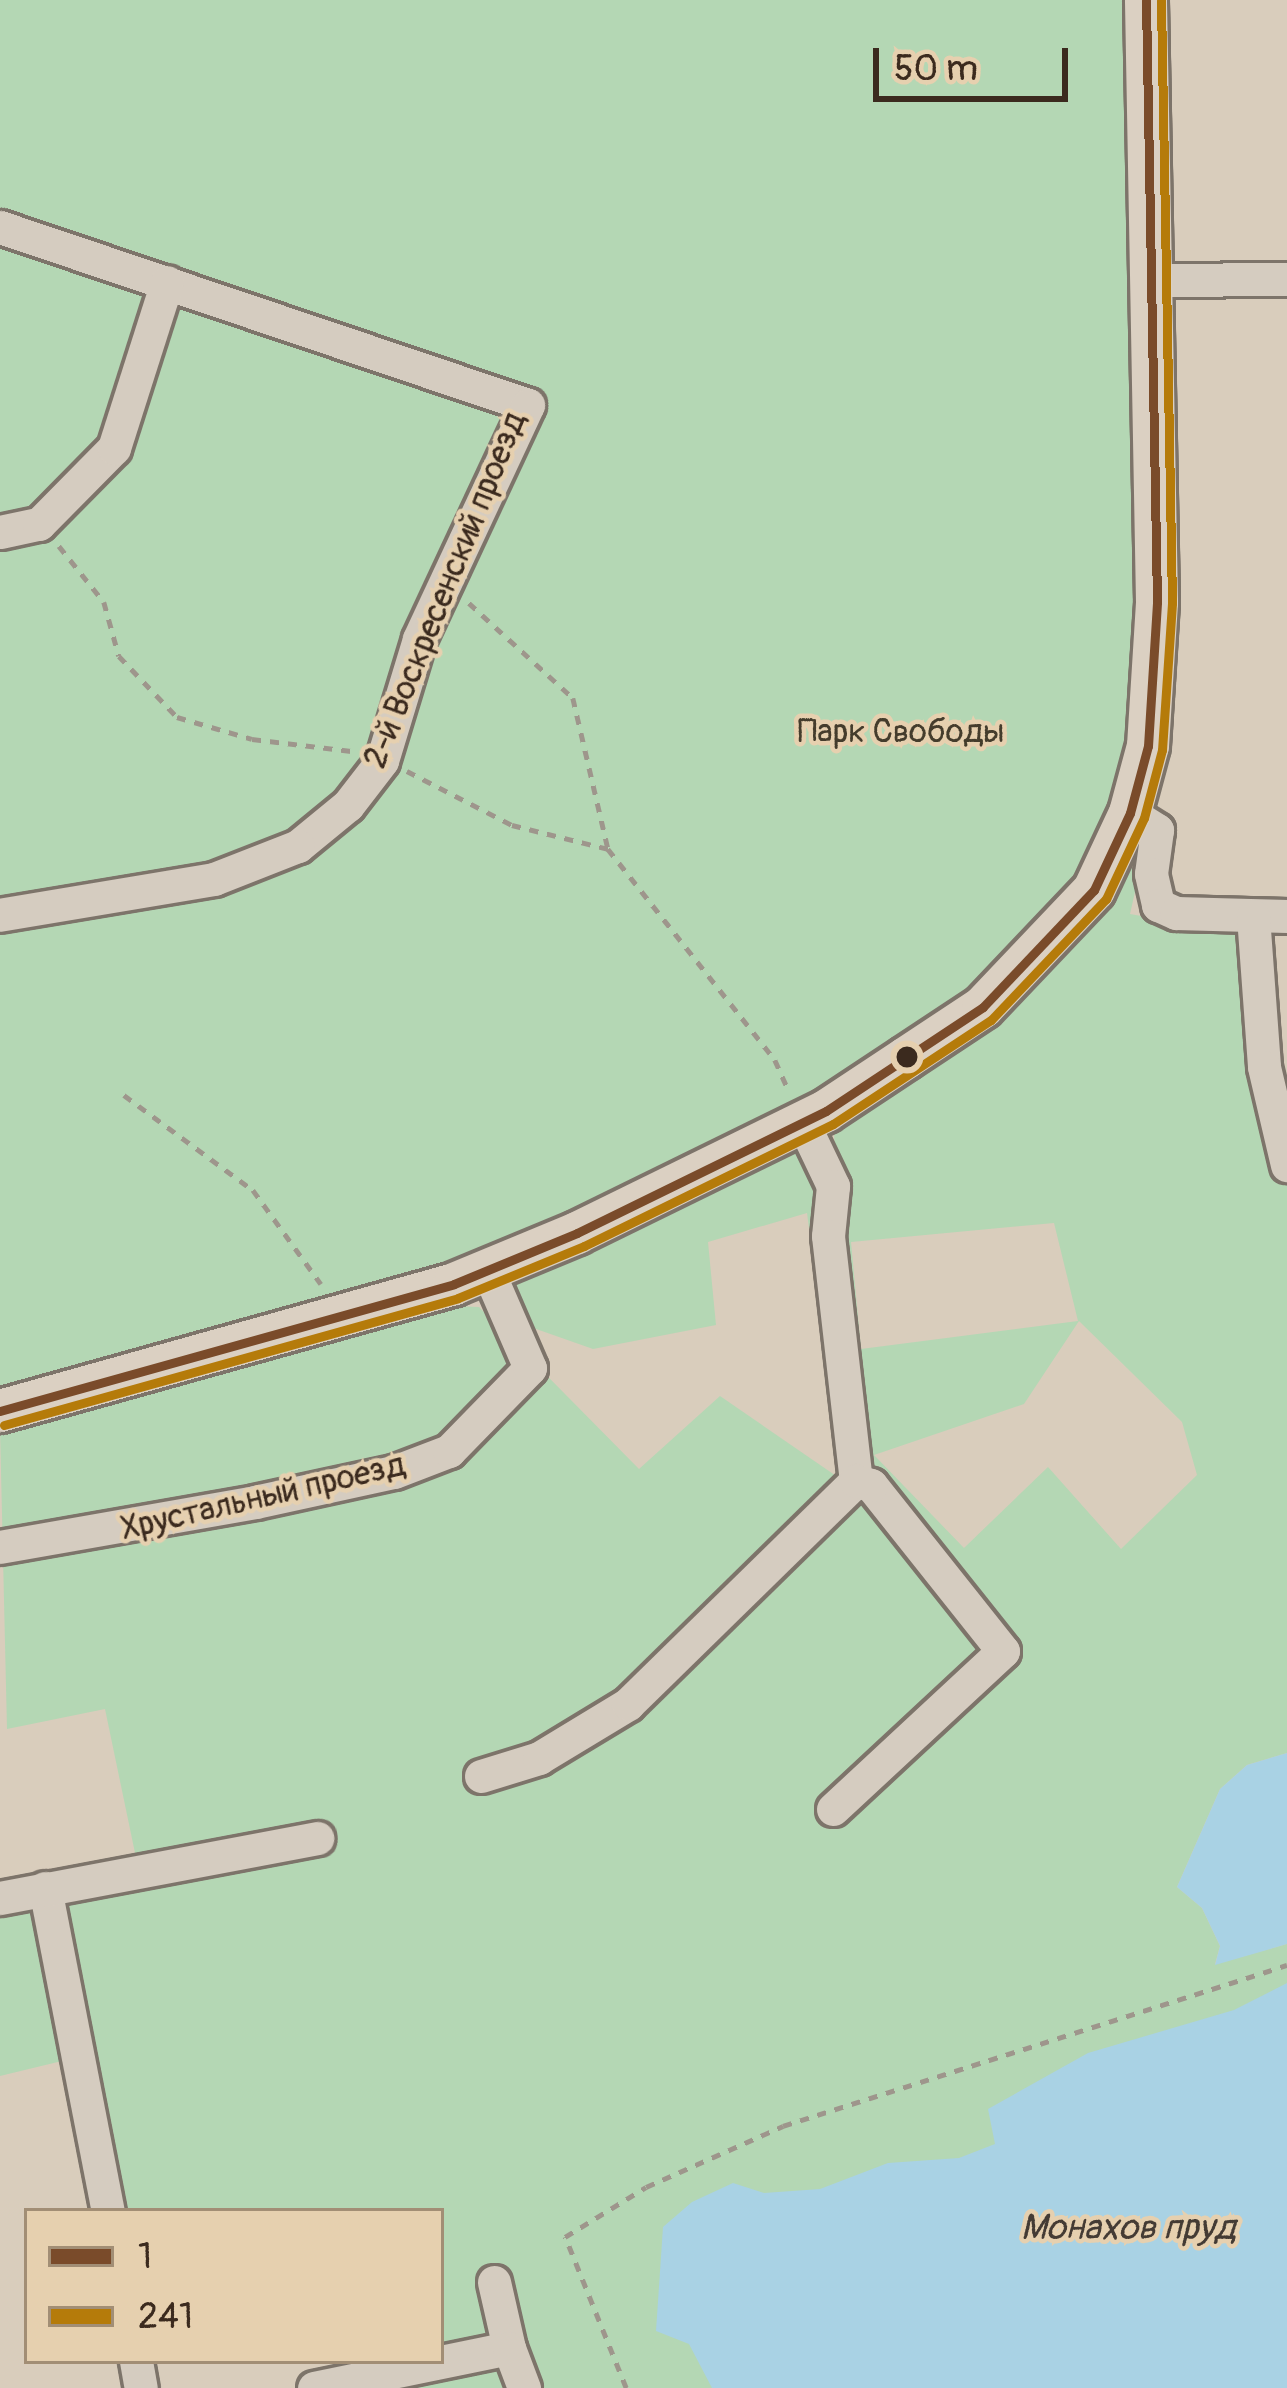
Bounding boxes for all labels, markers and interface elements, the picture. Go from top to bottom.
scale bar [879,24,1074,98]
text: 50 m [894,46,978,91]
street label: 2-й Воскресенский проезд [355,406,535,774]
park label: Парк Свободы [798,712,1004,752]
unlabelled marker [896,1046,918,1068]
street label: Хрустальный проезд [117,1445,409,1549]
water label: Монахов пруд [1020,2206,1236,2250]
legend [24,2208,444,2364]
text: 1 [138,2234,152,2279]
text: 241 [138,2294,193,2339]

